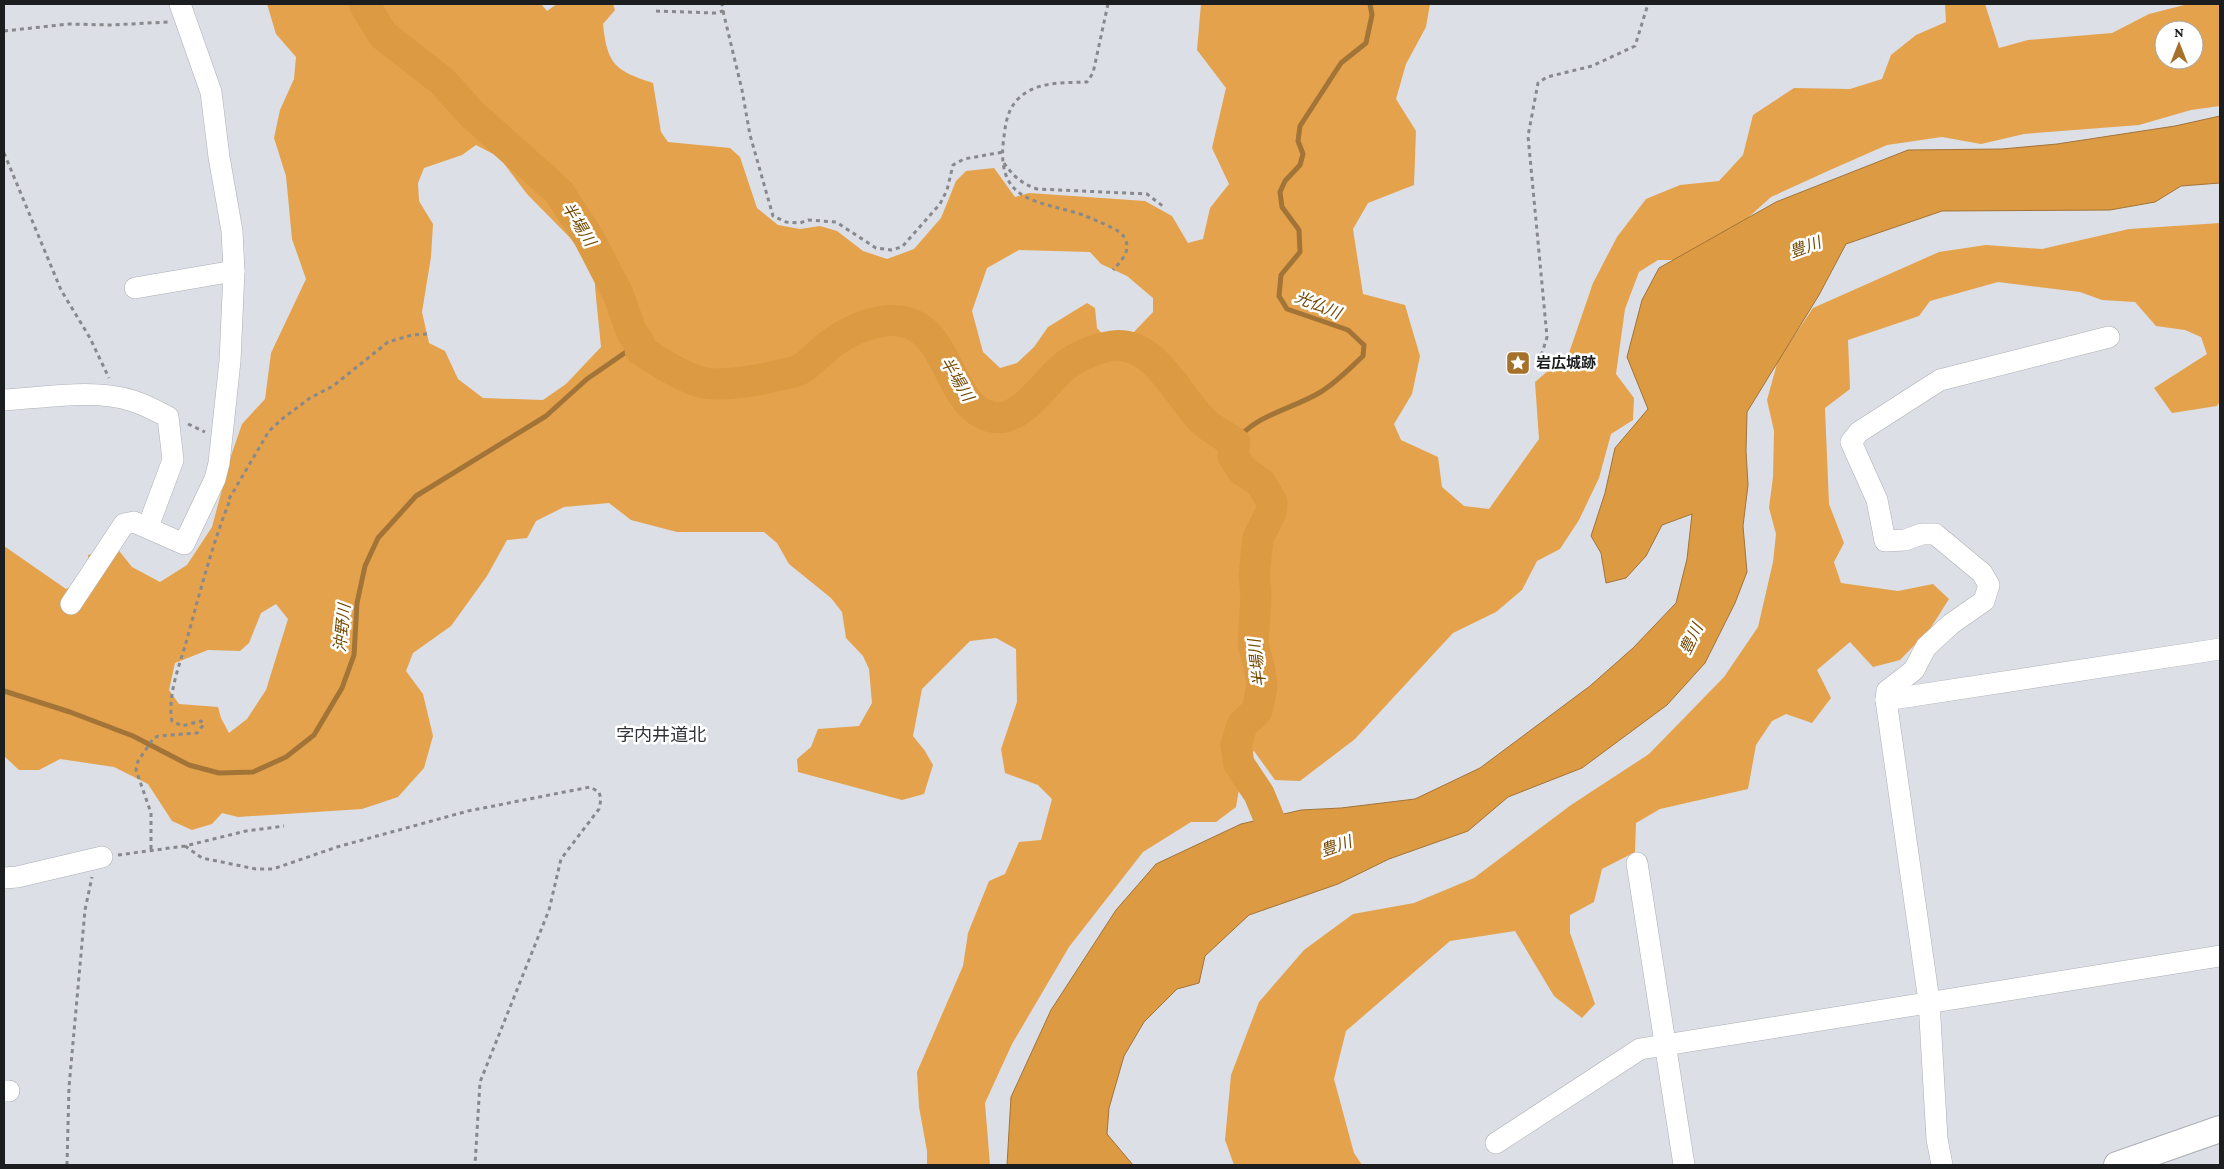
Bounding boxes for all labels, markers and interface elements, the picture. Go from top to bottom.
north arrow [2154,20,2204,70]
text: N [2174,24,2184,40]
water label: 半場川 [559,199,600,251]
water label: 豊川 [1787,233,1825,260]
water label: 光仏川 [1293,288,1345,323]
place icon: 岩広城跡 [1505,350,1531,376]
water label: 半場川 [937,354,978,406]
place label: 岩広城跡 [1536,354,1596,371]
water label: 沖野川 [331,601,353,653]
water label: 豊川 [1676,619,1707,657]
water label: 半場川 [1245,636,1268,688]
district label: 字内井道北 [616,725,706,745]
water label: 豊川 [1318,832,1356,859]

